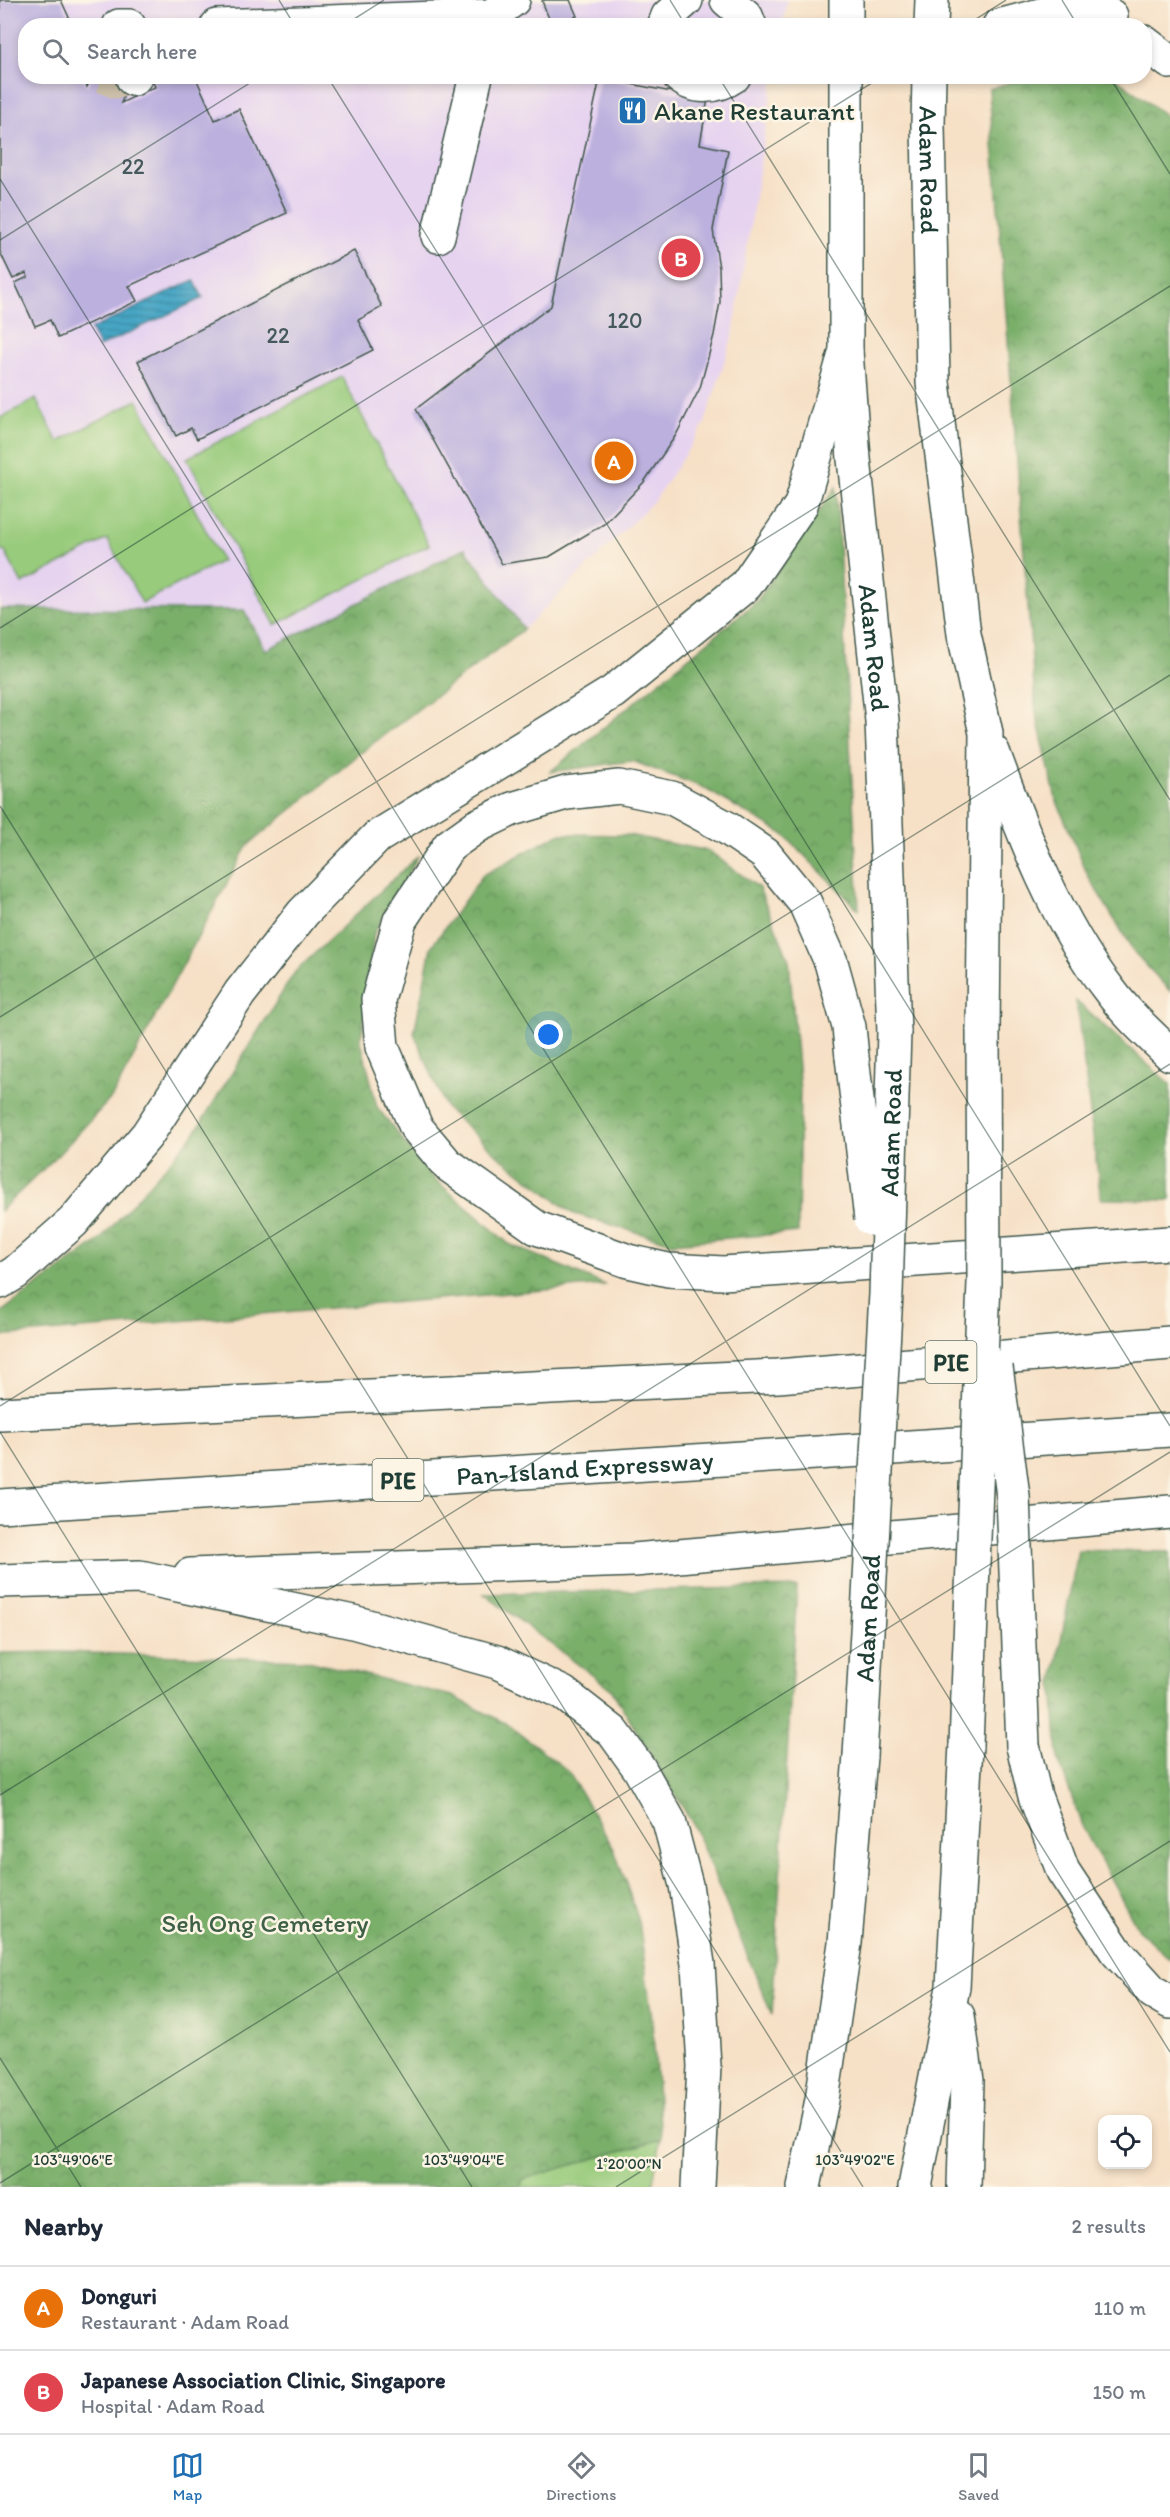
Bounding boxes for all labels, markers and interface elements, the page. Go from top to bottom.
search box [18,18,1152,84]
icon: search [39,35,72,68]
text: Search here [87,38,197,65]
restaurant icon: Akane Restaurant [617,95,649,127]
place label: Akane Restaurant [654,95,855,127]
street label: Adam Road [912,106,946,234]
house number: 22 [121,153,145,180]
pin: B [662,236,700,280]
house number: 120 [607,307,643,334]
house number: 22 [266,322,290,349]
pin: A [594,438,634,484]
street label: Adam Road [851,582,897,713]
your location [534,1020,563,1049]
street label: Adam Road [873,1068,909,1197]
road number: PIE [926,1341,976,1383]
street label: Pan-Island Expressway [455,1444,715,1492]
road number: PIE [372,1459,424,1501]
street label: Adam Road [848,1553,887,1683]
park label: Seh Ong Cemetery [162,1907,368,1939]
map controls [1098,2115,1152,2169]
button: locate [1098,2115,1152,2169]
text: 103°49'06"E [33,2151,113,2169]
text: 103°49'04"E [424,2151,504,2169]
text: 103°49'02"E [815,2151,895,2169]
text: 1°20'00"N [596,2155,662,2173]
text: Nearby [24,2210,103,2242]
text: 2 results [1072,2214,1146,2238]
text: Donguri [81,2283,157,2310]
text: A [37,2296,50,2320]
text: 110 m [1094,2296,1146,2320]
text: Restaurant · Adam Road [81,2310,289,2334]
text: Japanese Association Clinic, Singapore [81,2367,446,2394]
text: B [37,2380,50,2404]
text: 150 m [1093,2380,1146,2404]
text: Hospital · Adam Road [81,2394,265,2418]
tab: Map [171,2449,204,2504]
tab: Directions [546,2449,616,2504]
tab: Saved [958,2449,999,2504]

